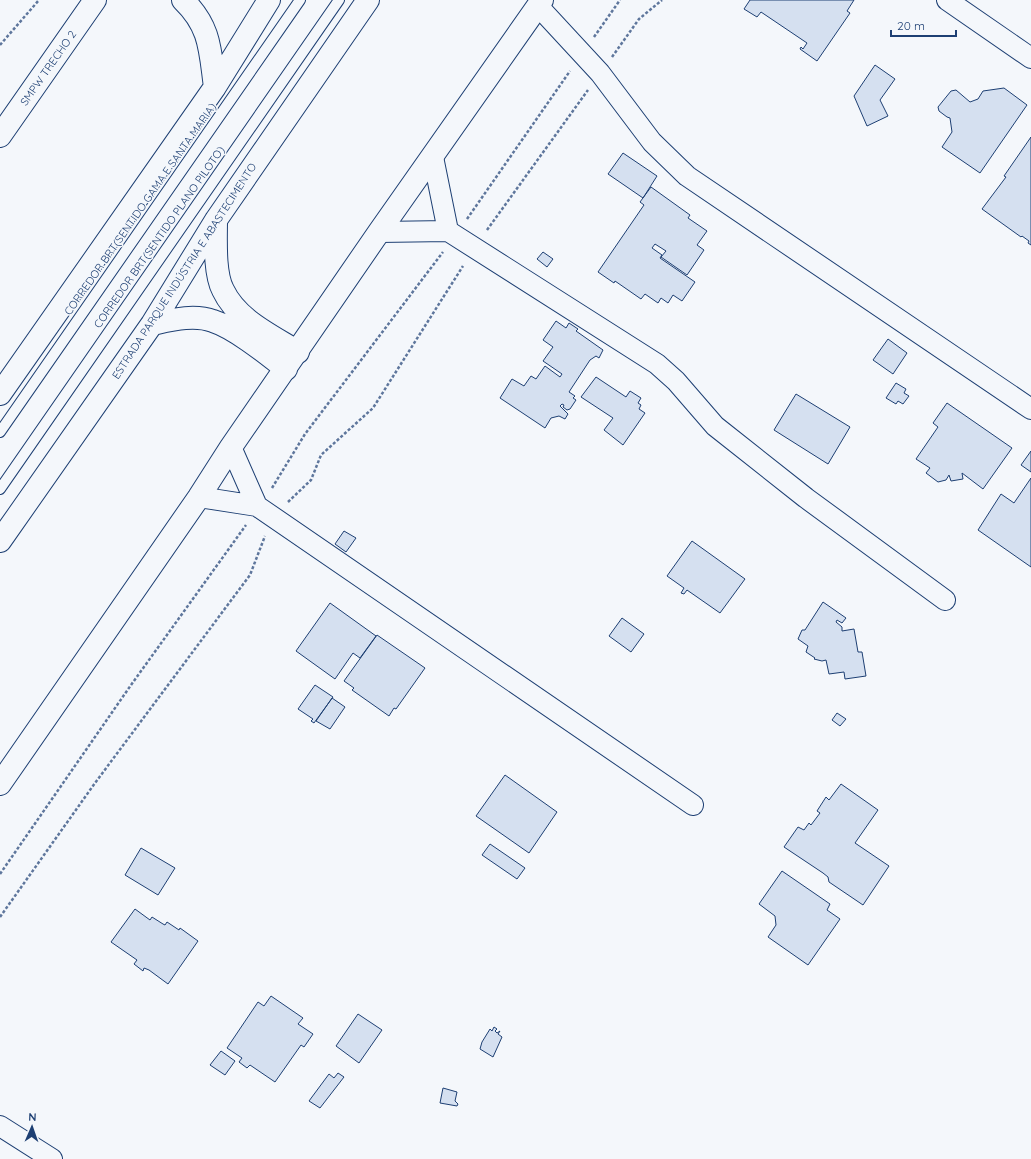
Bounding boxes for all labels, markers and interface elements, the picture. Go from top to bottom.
scale bar [891,12,956,38]
text: 20 m [897,18,925,33]
street label: SMPW TRECHO 2 [17,28,79,108]
street label: CORREDOR BRT(SENTIDO GAMA E SANTA MARIA) [61,100,219,318]
street label: CORREDOR BRT(SENTIDO PLANO PILOTO) [91,143,227,331]
street label: ESTRADA PARQUE INDÚSTRIA E ABASTECIMENTO [109,160,259,382]
north arrow [12,1107,52,1147]
text: N [28,1110,37,1124]

